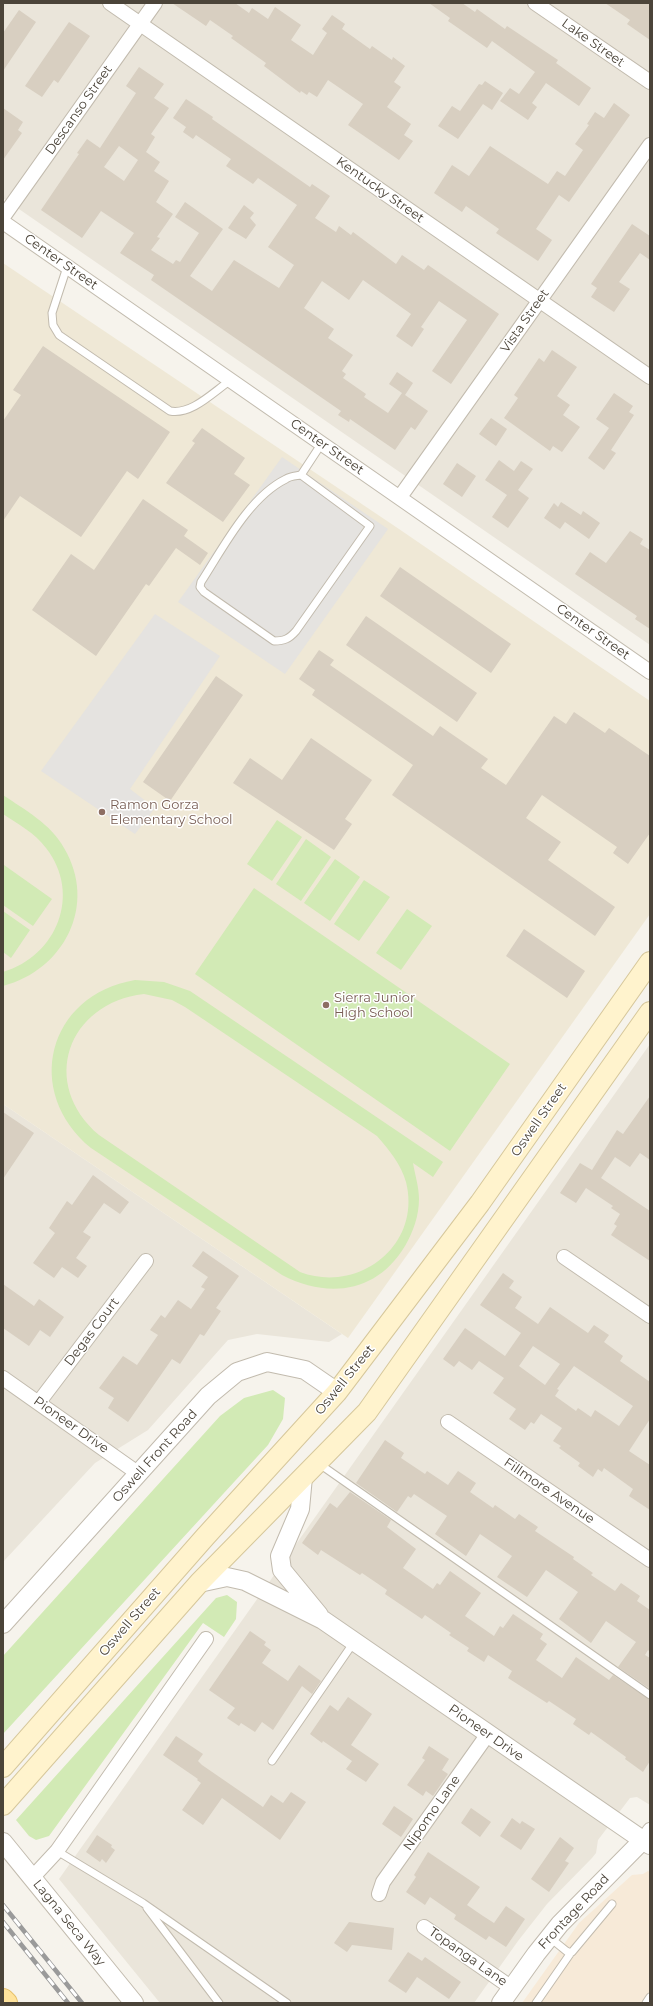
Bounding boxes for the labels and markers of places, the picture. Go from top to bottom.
place label: Ramon Gorza Elementary School [110,797,233,828]
marker: Ramon Gorza Elementary School [97,807,107,817]
place label: Sierra Junior High School [334,990,415,1021]
marker: Sierra Junior High School [321,1000,331,1010]

